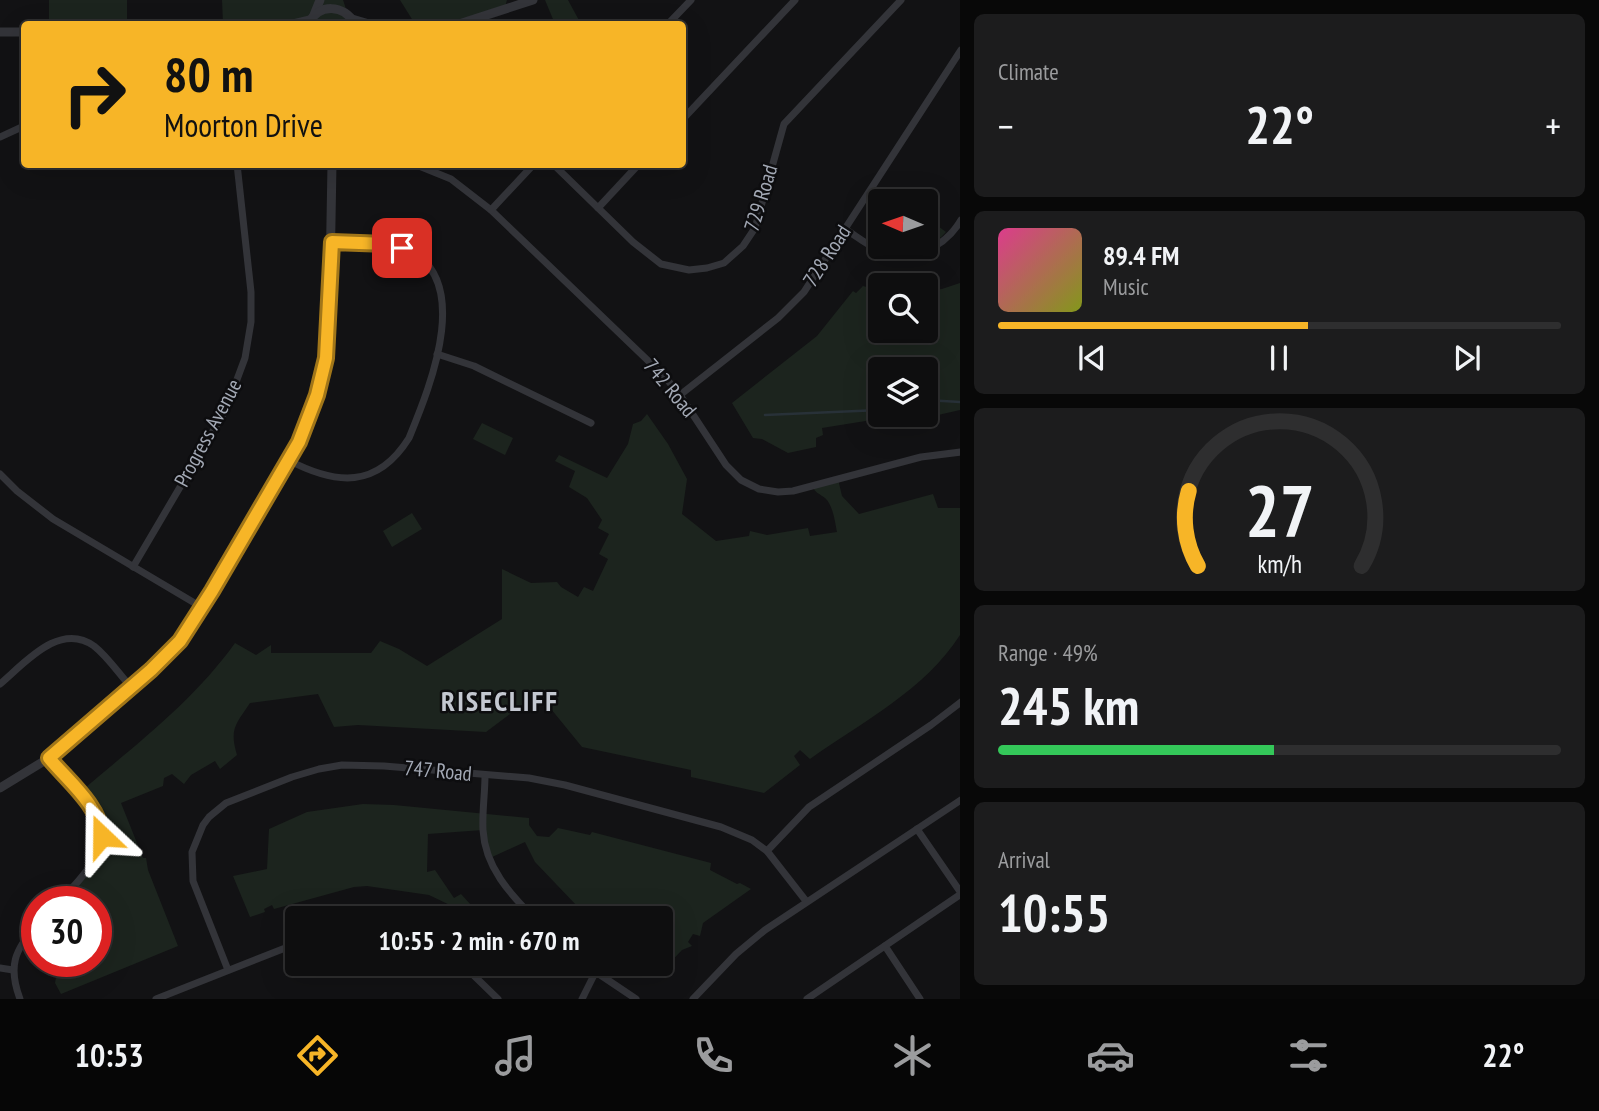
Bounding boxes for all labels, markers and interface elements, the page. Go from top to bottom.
text: 80 m [164,42,253,106]
icon: right [49,49,140,140]
text: Climate [998,57,1059,86]
text: 22° [1245,91,1314,158]
text: − [998,101,1014,150]
text: + [1545,101,1561,150]
text: Moorton Drive [164,104,323,146]
street label: 729 Road [738,161,783,235]
north arrow [868,189,938,259]
map controls [868,189,938,427]
pin [372,218,432,278]
street label: 728 Road [797,220,857,292]
icon: arrive [383,229,421,267]
text: 89.4 FM [1103,239,1179,272]
text: Music [1103,272,1149,301]
button: search [868,273,938,343]
icon: previous [1073,339,1111,377]
icon: pause [1260,339,1298,377]
icon: next [1448,339,1486,377]
street label: 742 Road [638,353,703,423]
button: layers [868,357,938,427]
street label: Progress Avenue [168,374,247,491]
text: 27 [1245,462,1314,556]
text: km/h [1257,547,1302,579]
text: Range · 49% [998,638,1098,667]
text: 245 km [998,672,1139,739]
district label: RISECLIFF [441,682,559,719]
street label: 747 Road [403,754,473,787]
position arrow [65,799,139,873]
text: Arrival [998,845,1050,874]
text: 10:55 [998,879,1110,946]
speed limit sign: 30 [21,886,112,977]
text: 10:55 · 2 min · 670 m [379,924,579,957]
icon: directions [293,1031,342,1080]
icon: music [491,1031,540,1080]
icon: phone [689,1031,738,1080]
icon: climate [888,1031,937,1080]
icon: car [1086,1031,1135,1080]
icon: filters [1284,1031,1333,1080]
text: 10:53 [75,1034,144,1076]
text: 22° [1482,1034,1524,1076]

